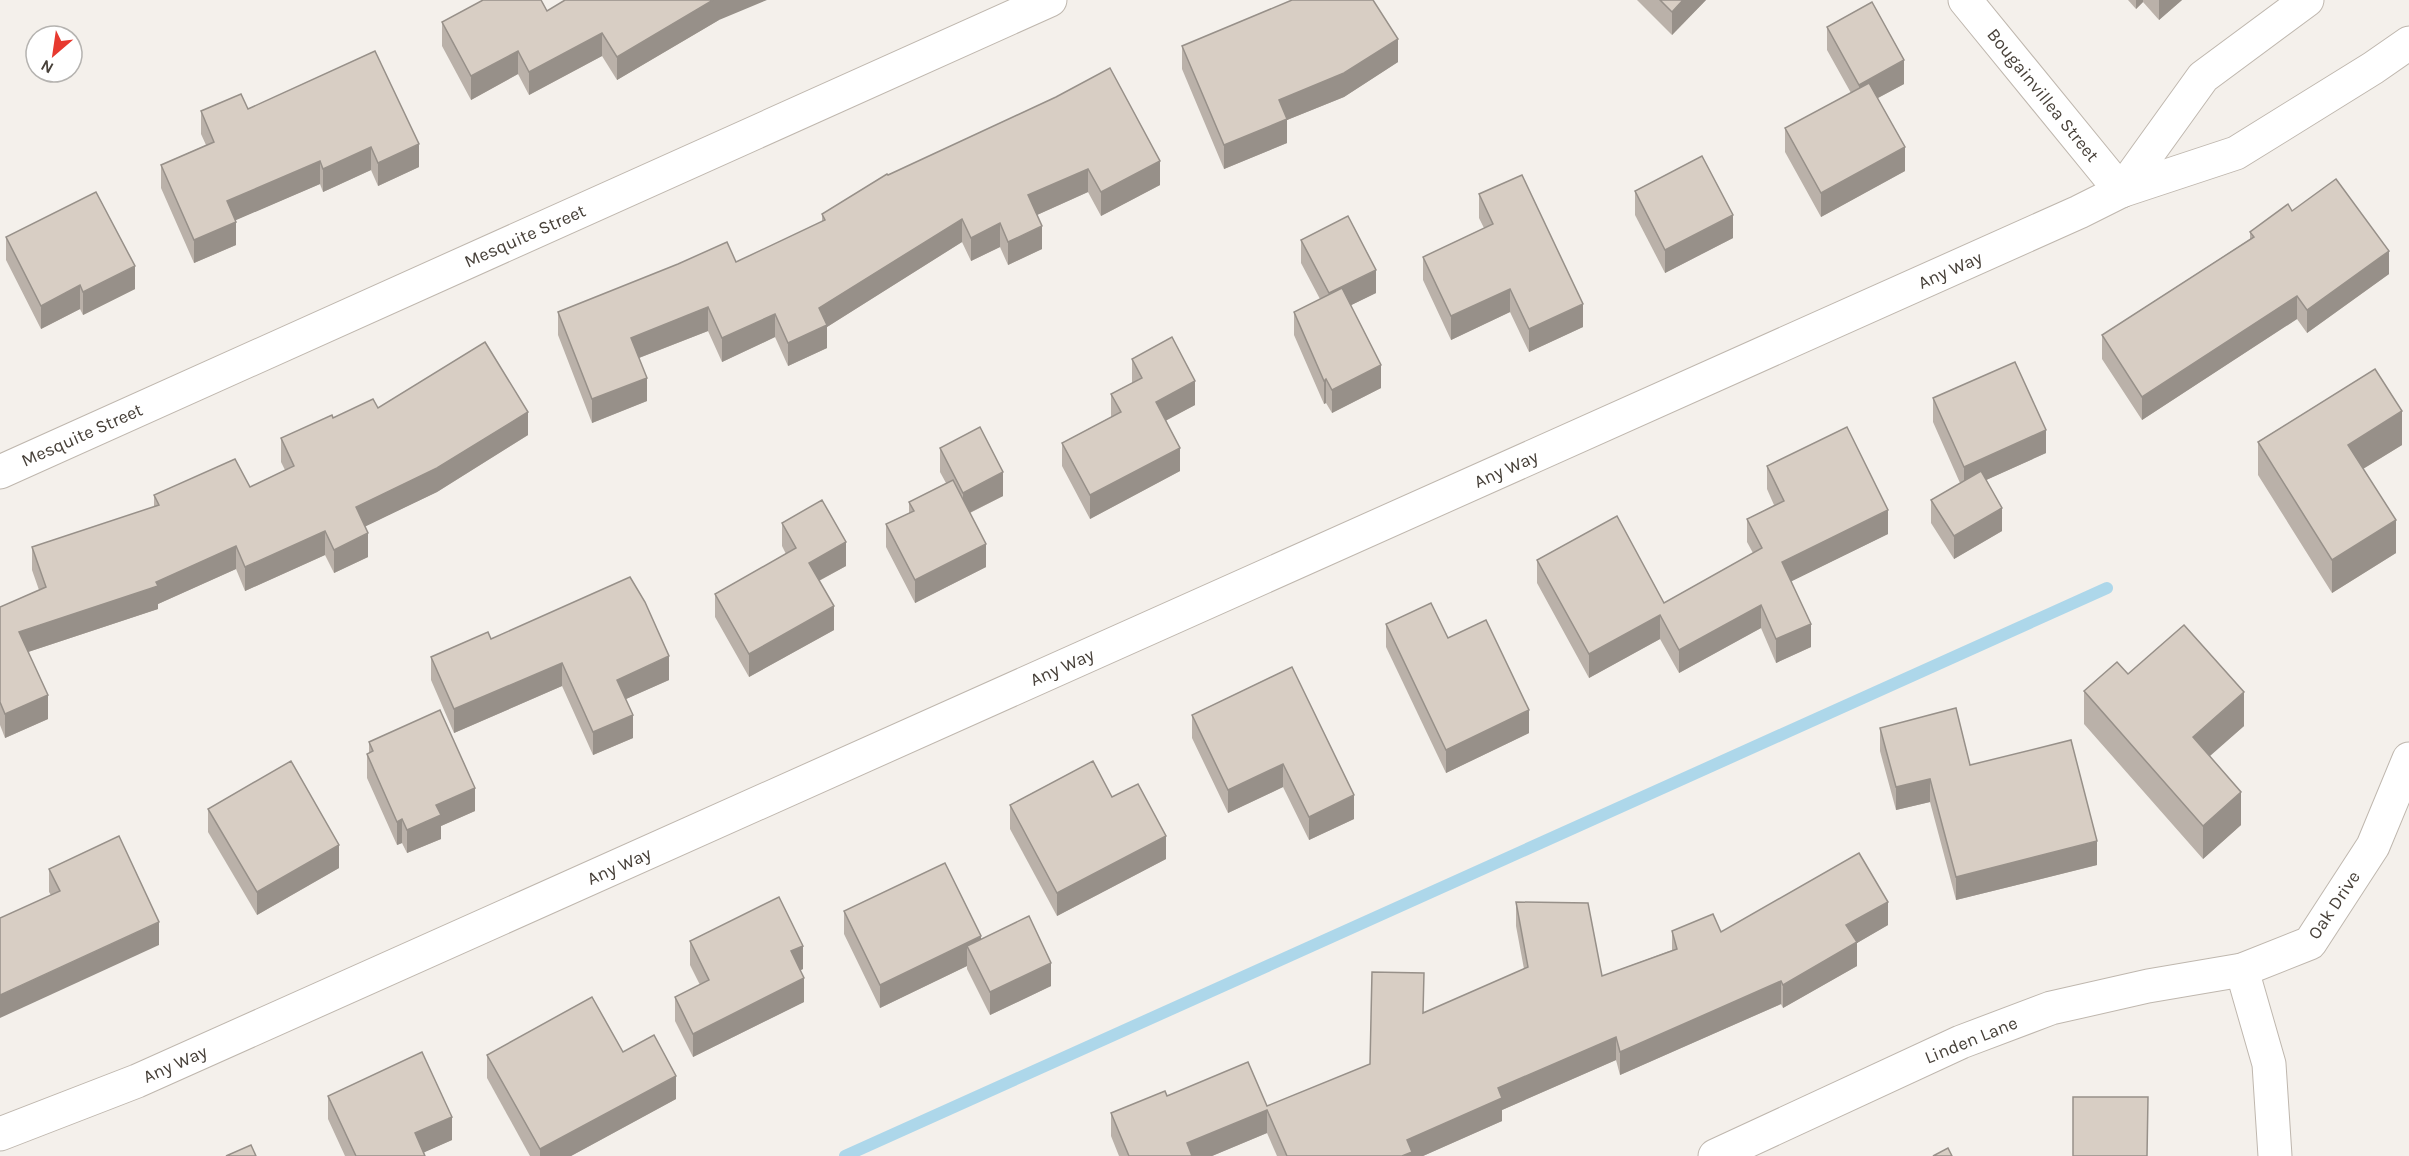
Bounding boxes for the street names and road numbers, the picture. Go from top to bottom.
street label: Bougainvillea Street [1982,24,2104,166]
street label: Mesquite Street [461,199,589,273]
street label: Any Way [1915,246,1986,294]
street label: Mesquite Street [18,398,146,472]
street label: Any Way [1471,445,1542,493]
street label: Any Way [1027,643,1098,691]
street label: Any Way [584,842,655,890]
street label: Oak Drive [2303,867,2365,943]
street label: Linden Lane [1921,1011,2021,1069]
street label: Any Way [140,1040,211,1088]

